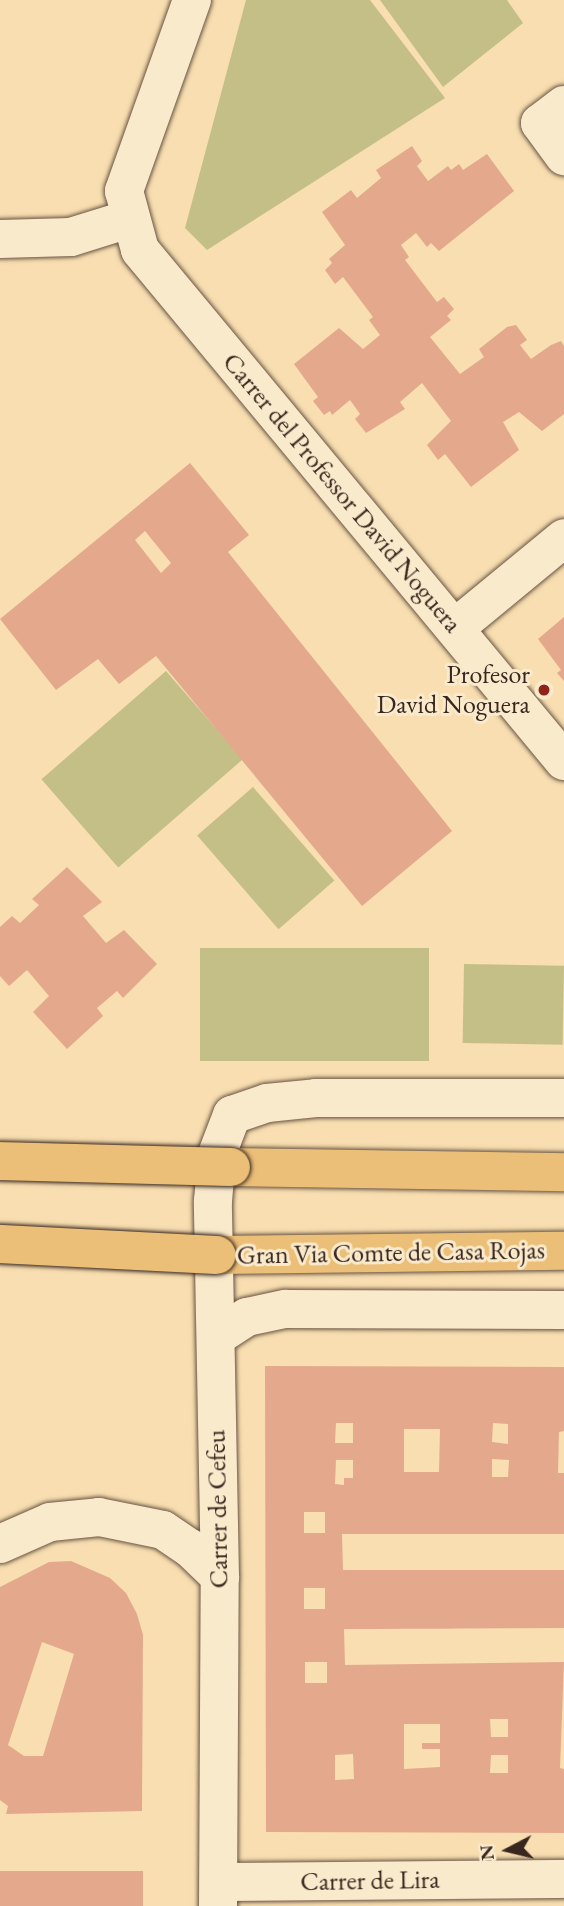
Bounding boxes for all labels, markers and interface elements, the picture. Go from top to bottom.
street label: Carrer del Professor David Noguera [216,347,468,639]
place label: Profesor David Noguera [377,659,530,720]
marker: Profesor David Noguera [536,682,552,698]
street label: Gran Via Comte de Casa Rojas [237,1235,545,1271]
street label: Carrer de Cefeu [201,1429,235,1589]
north arrow [473,1815,543,1885]
text: N [473,1843,500,1862]
street label: Carrer de Lira [300,1864,440,1898]

